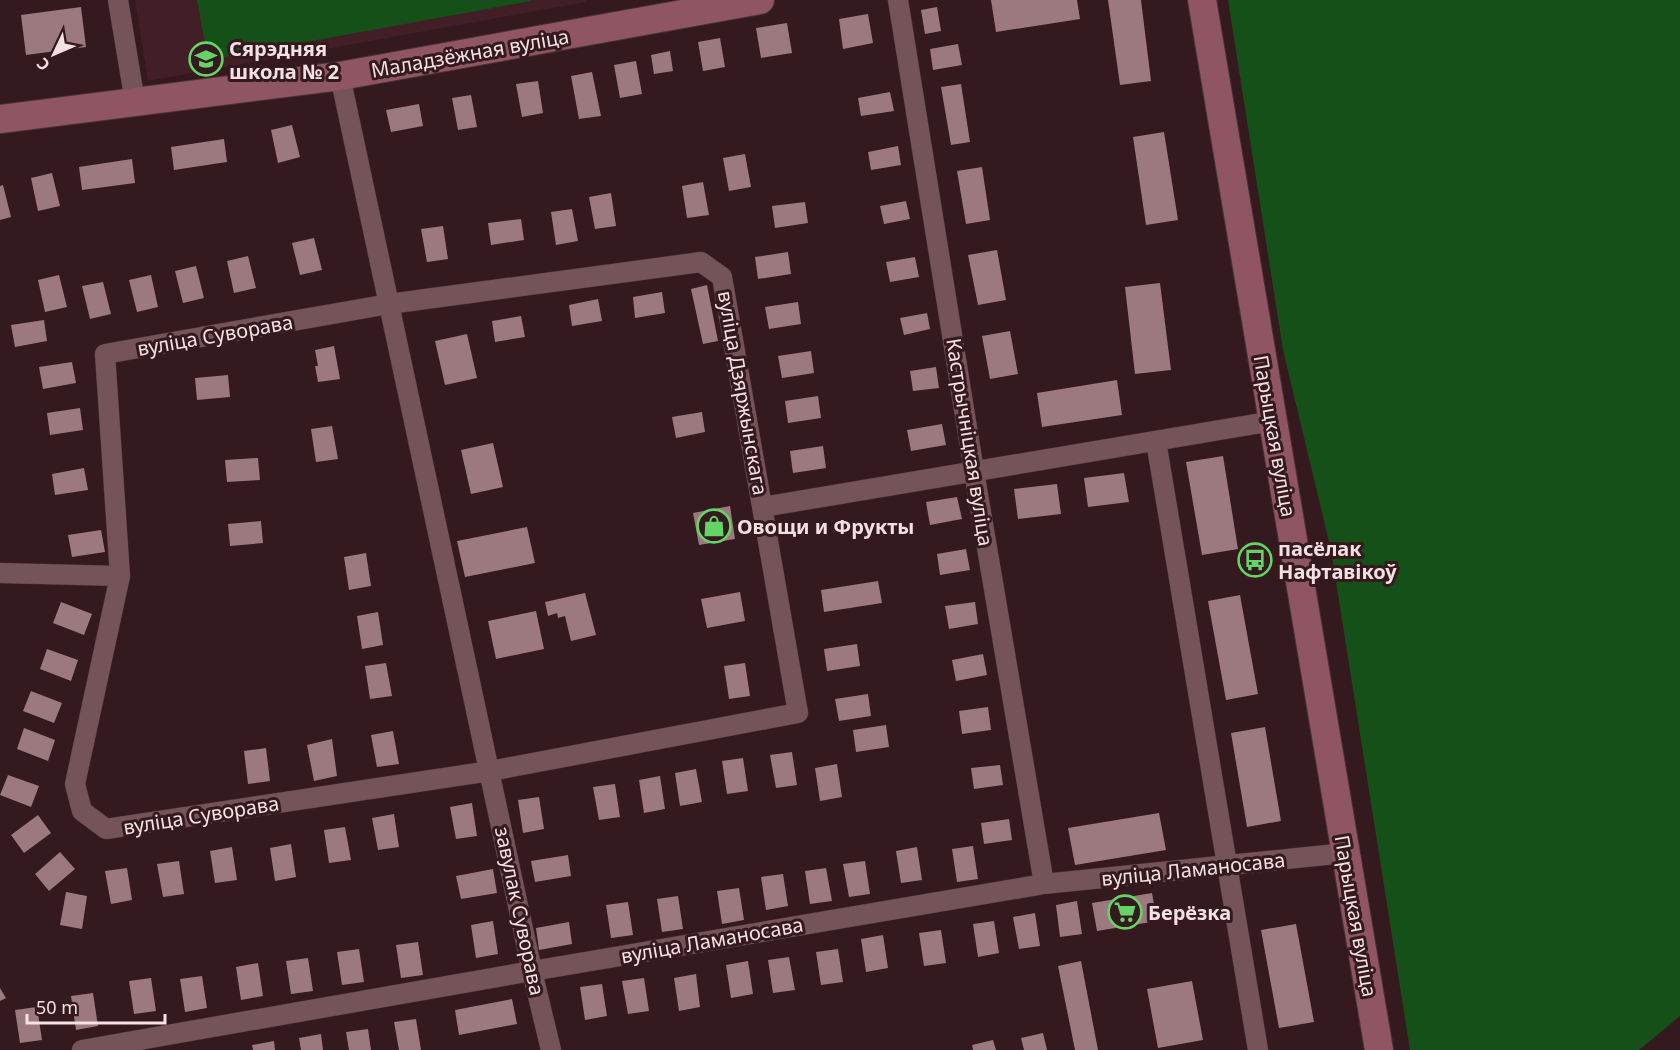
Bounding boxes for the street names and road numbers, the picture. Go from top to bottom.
street label: Маладзёжная вуліца [369,22,571,84]
street label: вуліца Дзяржынскага [712,289,774,497]
street label: вуліца Суворава [135,308,295,362]
street label: Кастрычніцкая вуліца [940,336,1000,548]
street label: Парыцкая вуліца [1247,353,1303,519]
street label: вуліца Суворава [121,789,281,841]
street label: завулак Суворава [489,824,551,998]
street label: Парыцкая вуліца [1328,833,1384,999]
street label: вуліца Ламаносава [1100,846,1286,892]
street label: вуліца Ламаносава [619,911,805,969]

